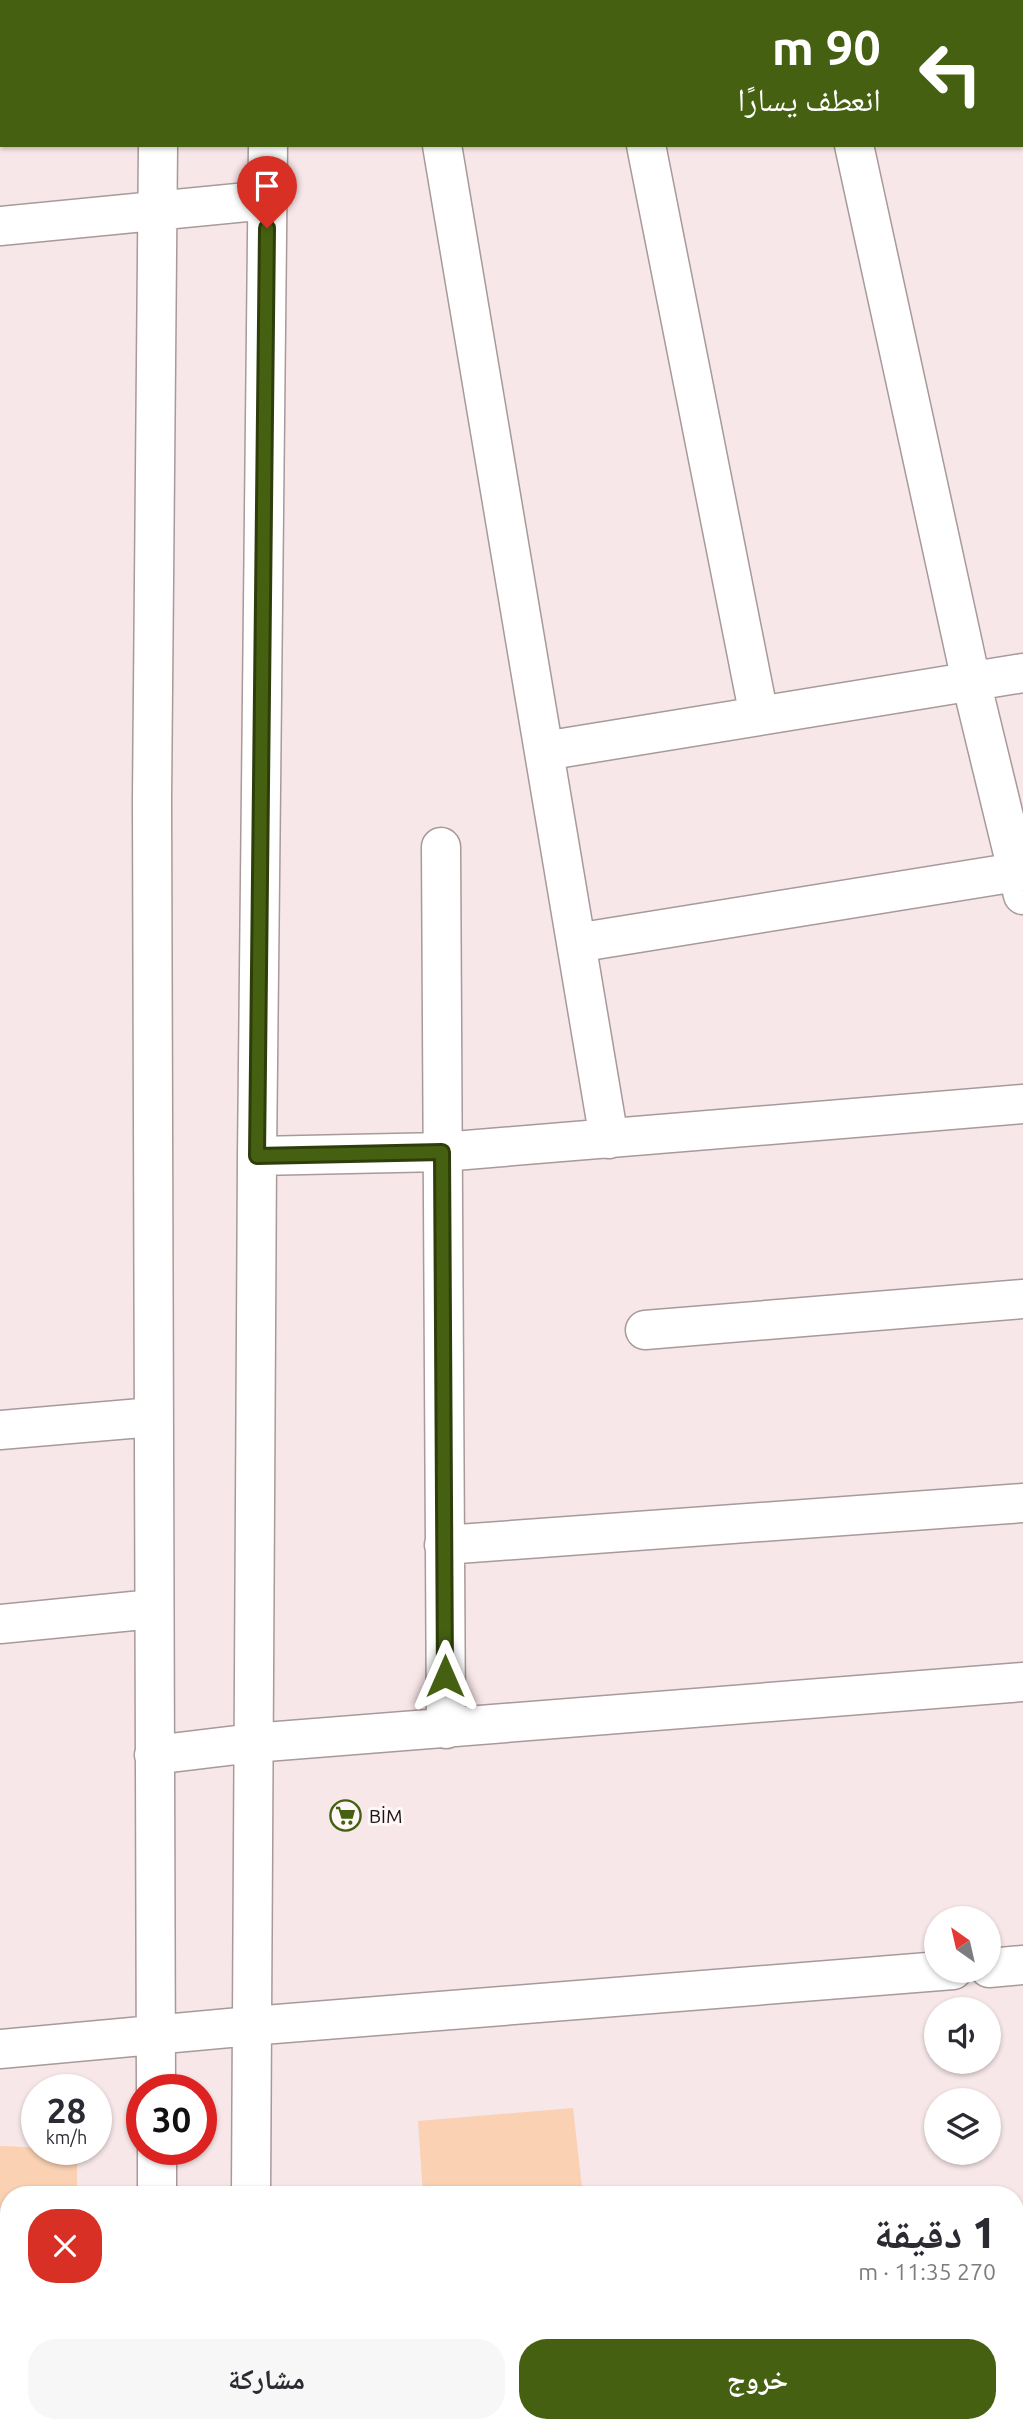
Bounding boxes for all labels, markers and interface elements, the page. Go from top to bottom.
text: 90 m [772,19,881,74]
icon: left [905,28,996,119]
text: انعطف يسارًا [737,81,881,117]
pin [237,156,297,228]
icon: arrive [248,167,286,205]
position arrow [408,1639,482,1713]
supermarket icon: BİM [329,1799,363,1833]
place label: BİM [369,1805,402,1827]
north arrow [924,1906,1001,1983]
map controls [924,1906,1001,2165]
button: sound [924,1997,1001,2074]
speed limit sign: 30 [126,2074,217,2165]
button: layers [924,2088,1001,2165]
text: 28 [47,2090,86,2130]
text: km/h [46,2127,87,2147]
button: close [28,2209,102,2283]
text: 1 دقيقة [874,2209,996,2256]
text: 270 m · 11:35 [858,2259,996,2284]
button: مشاركة [28,2339,505,2419]
button: خروج [519,2339,996,2419]

